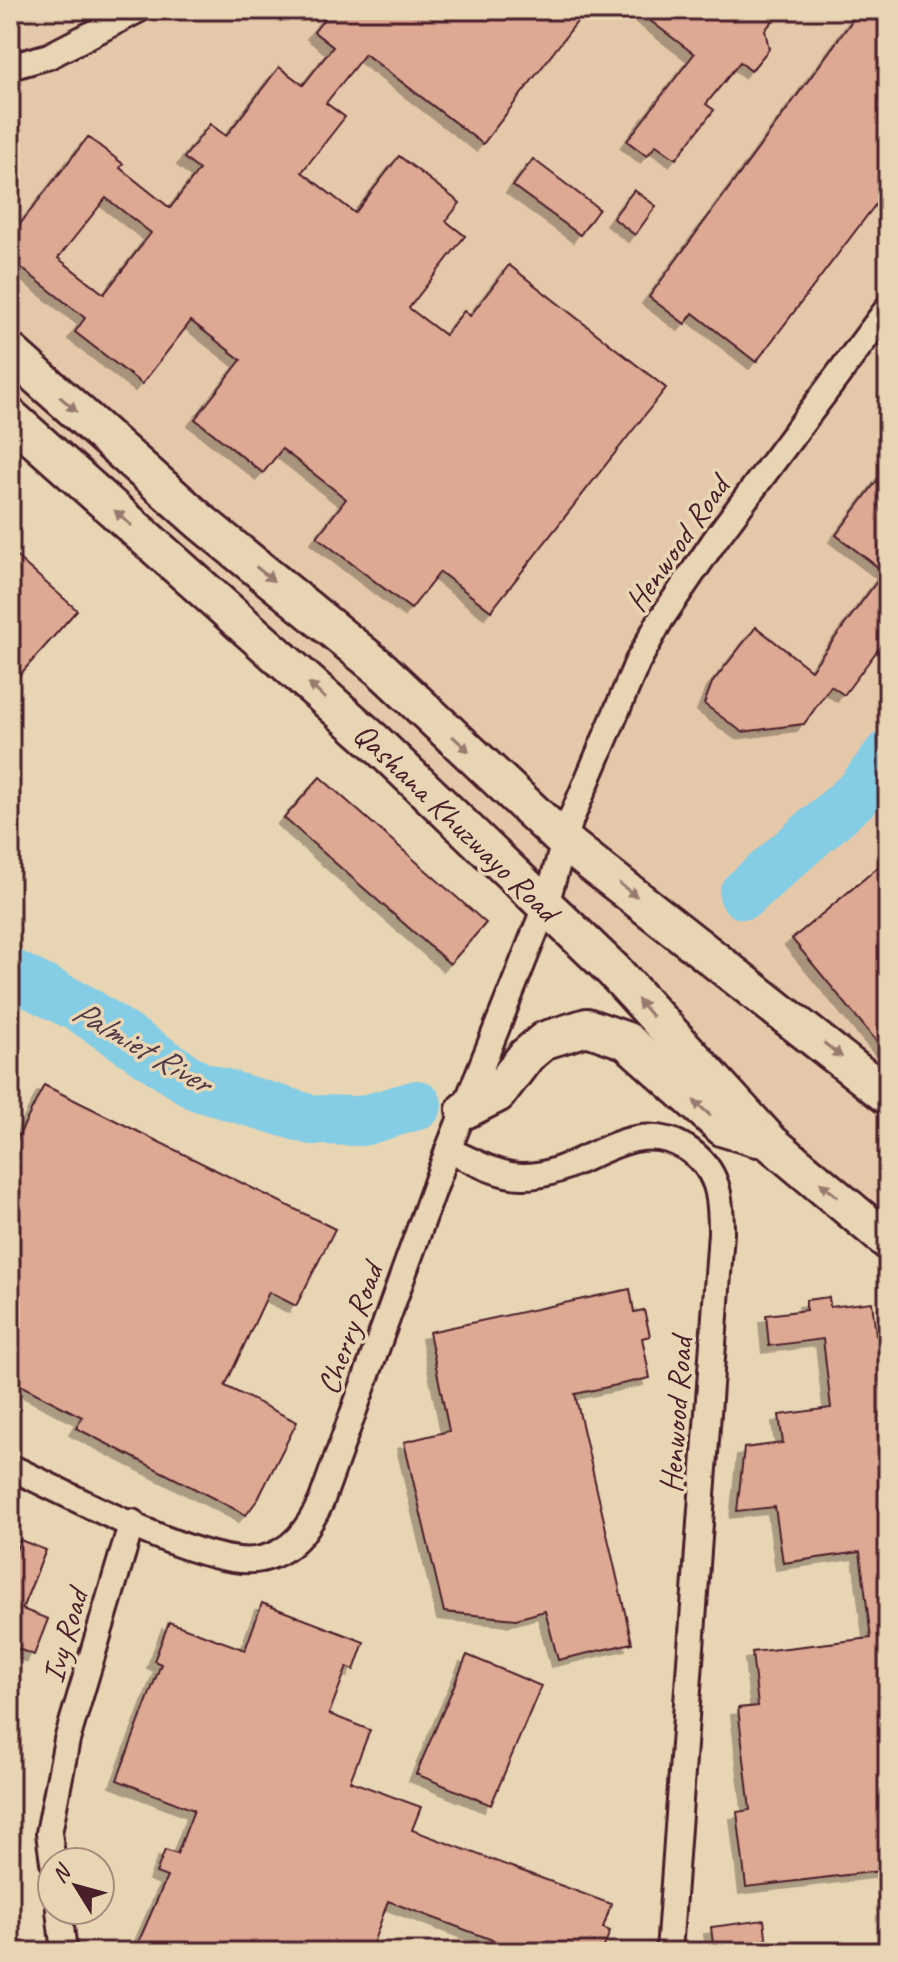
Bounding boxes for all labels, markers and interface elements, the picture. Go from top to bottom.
one-way arrow [59,394,78,412]
street label: Henwood Road [616,465,741,620]
one-way arrow [114,510,134,527]
one-way arrow [255,565,275,582]
one-way arrow [308,683,328,700]
street label: Qashana Khuzwayo Road [345,714,571,934]
one-way arrow [451,735,470,753]
one-way arrow [618,881,638,897]
water label: Palmiet River [65,989,223,1105]
one-way arrow [637,998,654,1018]
one-way arrow [823,1041,843,1057]
one-way arrow [693,1100,712,1118]
one-way arrow [819,1182,839,1199]
street label: Cherry Road [307,1253,394,1400]
street label: Henwood Road [650,1331,702,1494]
street label: Ivy Road [32,1580,99,1687]
north arrow [36,1846,116,1926]
text: N [46,1858,78,1888]

